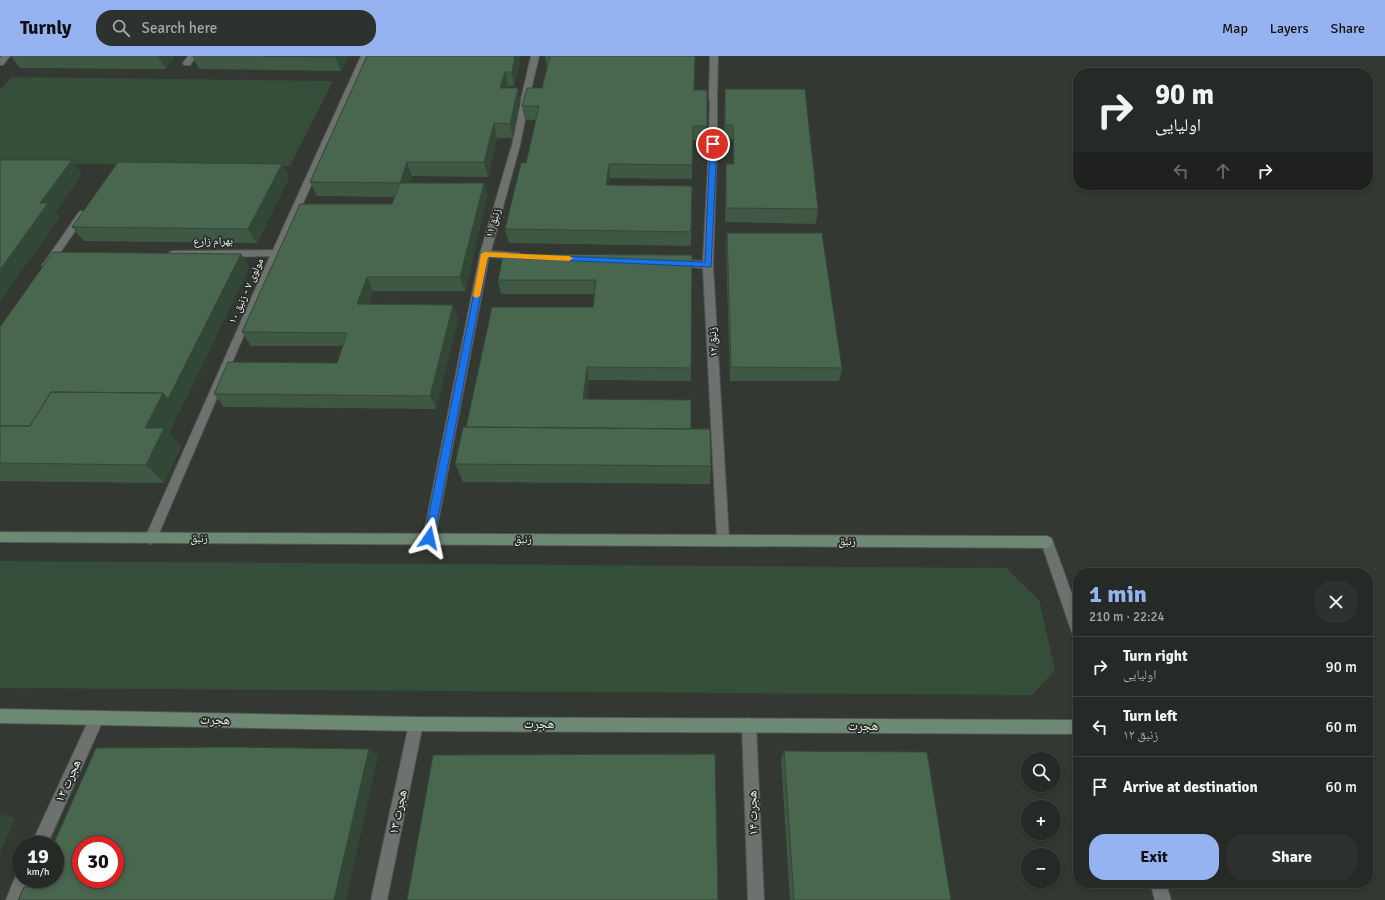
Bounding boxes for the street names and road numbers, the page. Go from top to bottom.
street label: زنبق ۱۱ [483,207,503,239]
street label: بهرام زارع [193,234,233,248]
street label: مولوی ۷ - زنبق ۱۰ [226,256,266,326]
street label: زنبق ۱۲ [706,327,720,357]
street label: زنبق [190,532,208,545]
street label: زنبق [514,533,532,546]
street label: زنبق [838,535,856,548]
street label: هجرت [200,712,230,728]
street label: هجرت [524,716,554,732]
street label: هجرت [848,718,878,734]
street label: هجرت ۱۲ [52,757,84,805]
street label: هجرت ۱۳ [385,788,411,836]
street label: هجرت ۱۴ [744,790,762,836]

